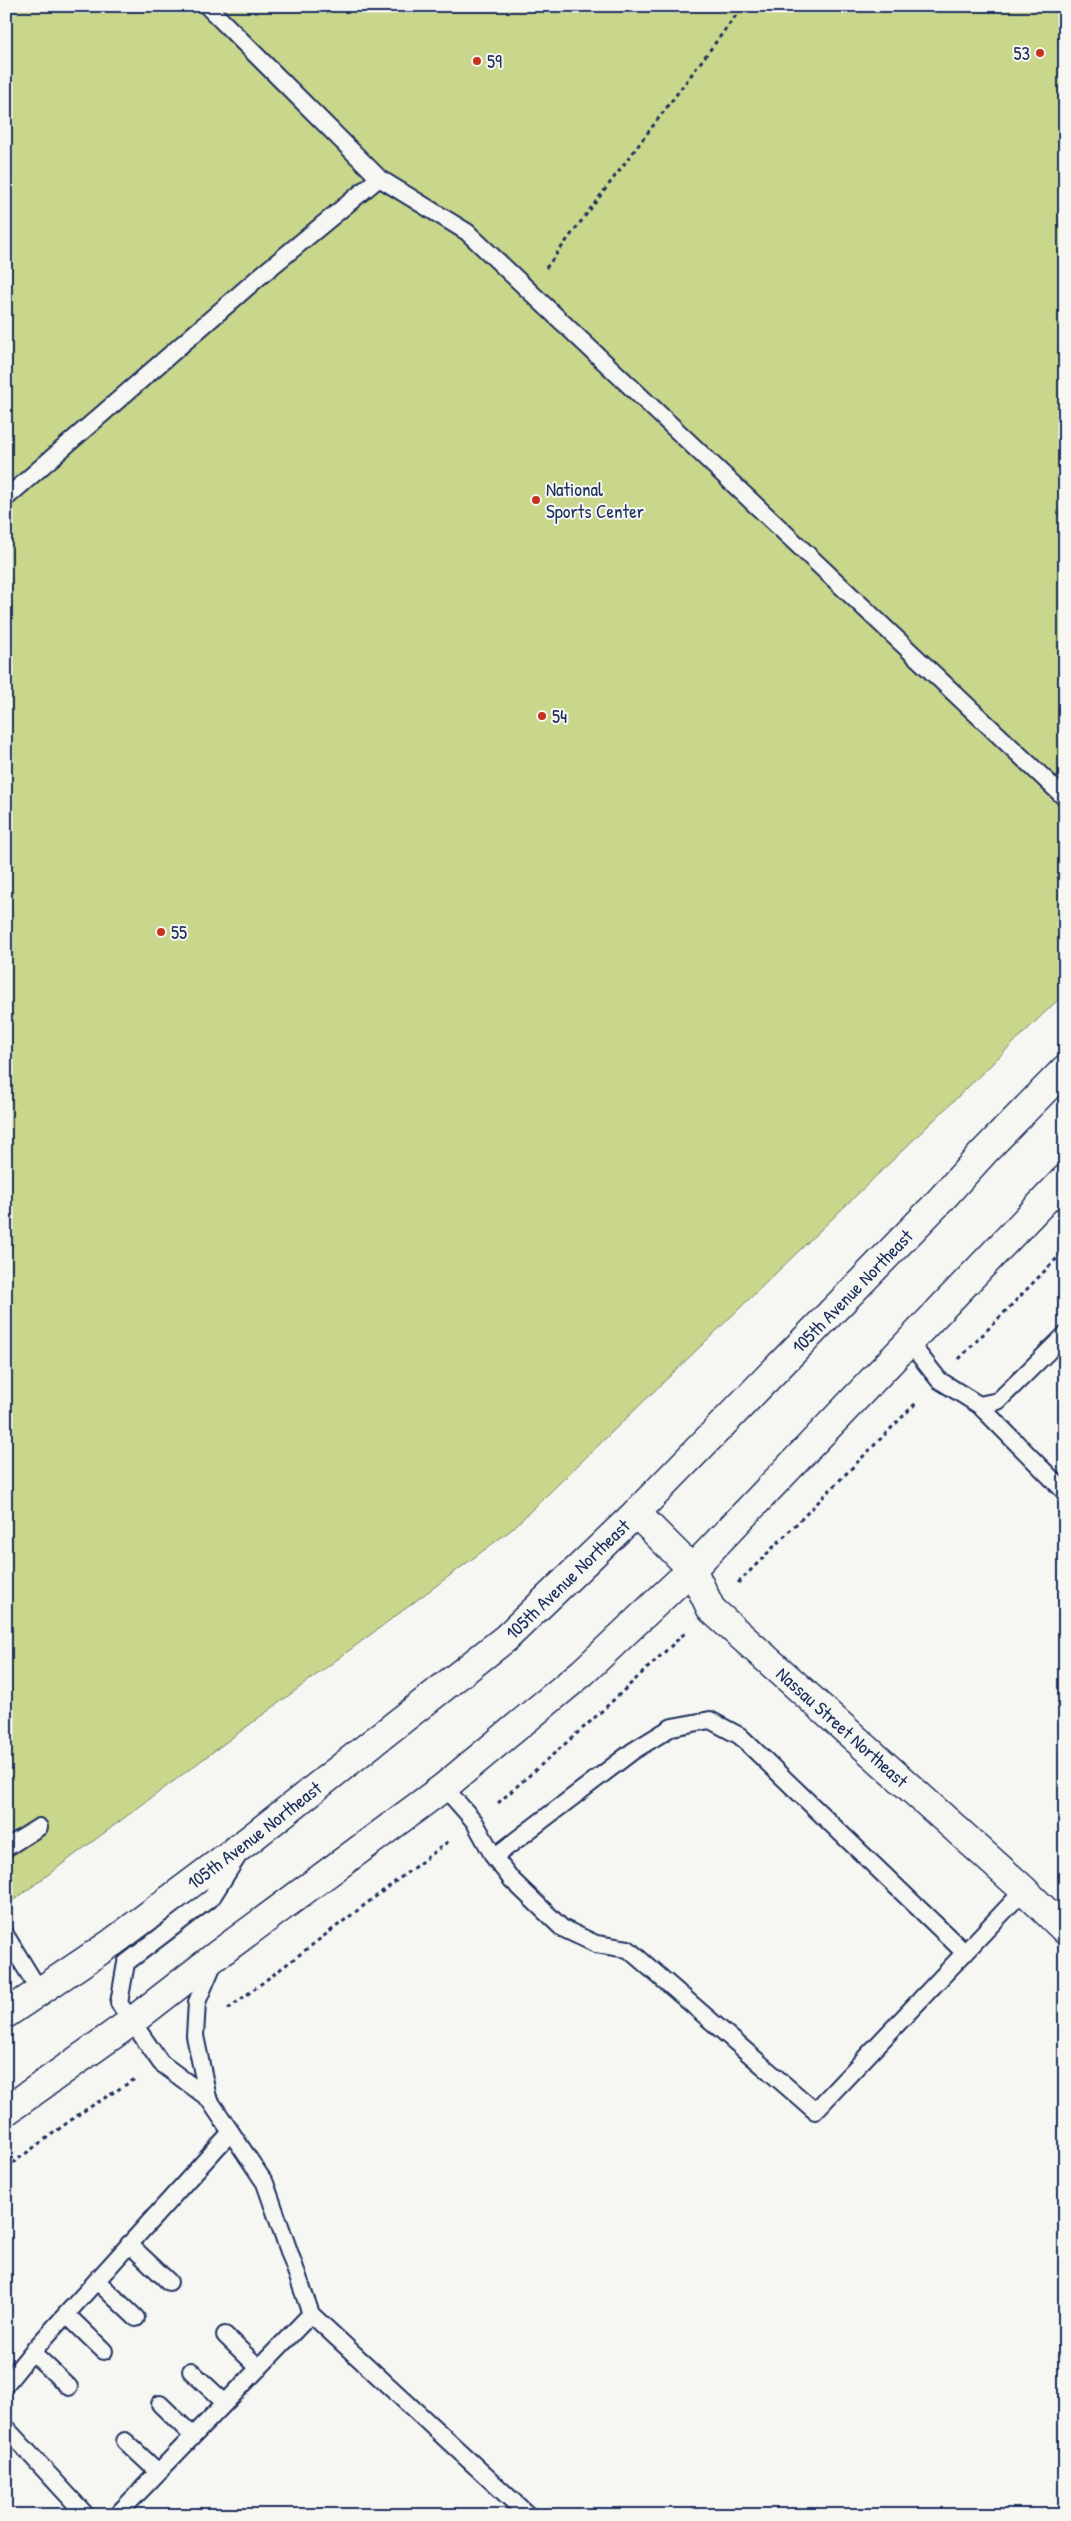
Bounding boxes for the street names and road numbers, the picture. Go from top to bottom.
street label: 105th Avenue Northeast [786,1223,919,1359]
street label: 105th Avenue Northeast [499,1513,636,1645]
street label: Nassau Street Northeast [771,1661,914,1793]
street label: 105th Avenue Northeast [181,1775,327,1895]

